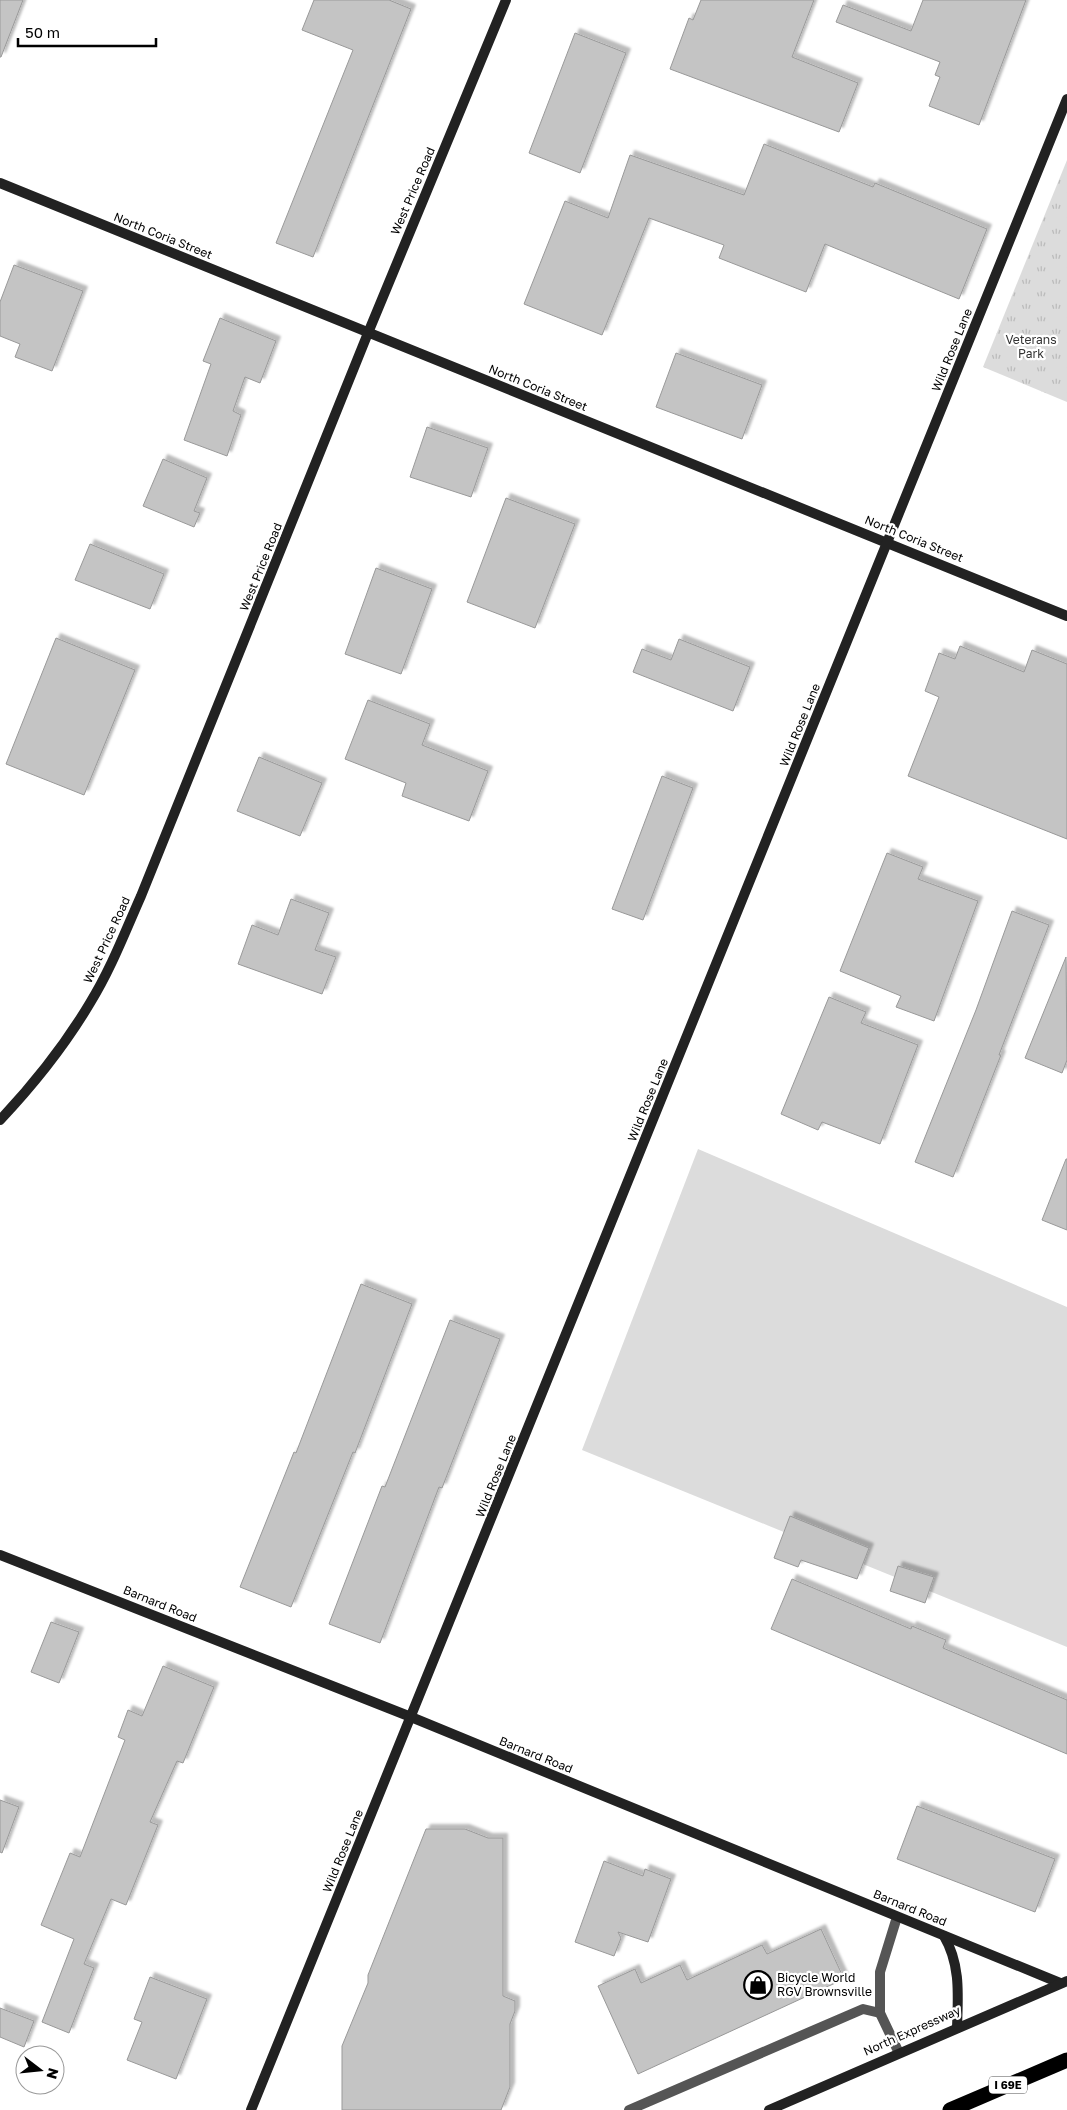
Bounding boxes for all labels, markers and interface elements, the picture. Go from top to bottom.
scale bar [18,15,155,47]
text: 50 m [25,23,60,41]
street label: West Price Road [387,145,438,237]
street label: North Coria Street [112,209,215,262]
street label: Wild Rose Lane [928,306,975,394]
park label: Veterans Park [1005,332,1057,361]
street label: North Coria Street [487,361,590,414]
street label: North Coria Street [863,512,966,565]
street label: West Price Road [236,521,285,613]
street label: Wild Rose Lane [776,681,823,769]
street label: West Price Road [80,894,133,985]
street label: Wild Rose Lane [624,1056,671,1144]
street label: Wild Rose Lane [472,1432,519,1520]
street label: Barnard Road [121,1582,199,1625]
street label: Barnard Road [497,1733,575,1776]
street label: Wild Rose Lane [319,1807,366,1895]
street label: Barnard Road [871,1886,949,1929]
shop icon: Bicycle World RGV Brownsville [743,1970,773,2000]
place label: Bicycle World RGV Brownsville [777,1970,872,1999]
street label: North Expressway [861,2002,963,2059]
north arrow [15,2045,65,2095]
text: N [43,2066,63,2081]
road number: I 69E [989,2076,1027,2094]

